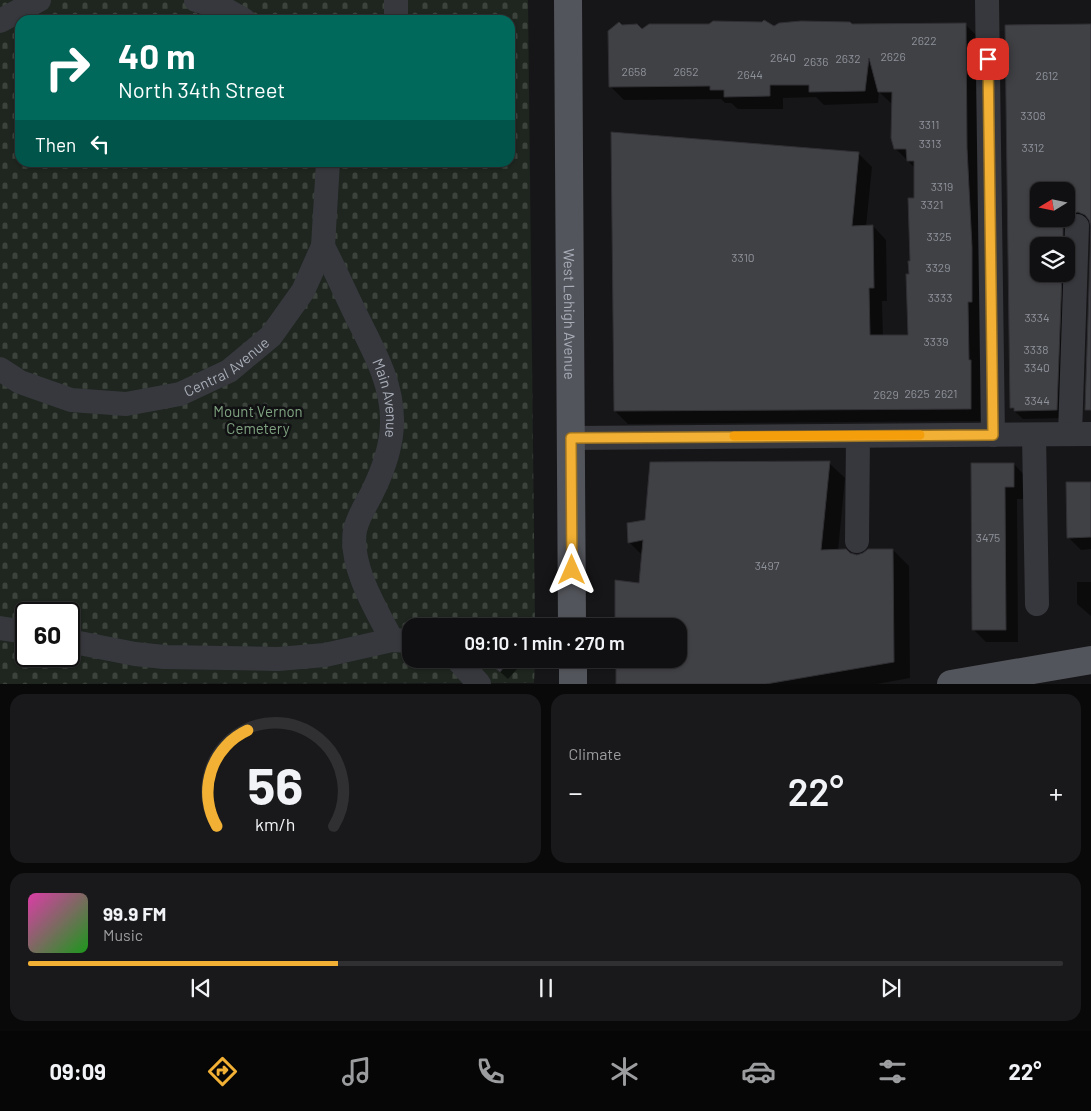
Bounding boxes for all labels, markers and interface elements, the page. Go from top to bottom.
house number: 2622 [911,33,937,47]
text: 40 m [118,34,195,76]
icon: right [35,35,100,100]
pin [967,38,1009,80]
icon: arrive [974,45,1002,73]
house number: 2626 [880,49,906,63]
house number: 2640 [770,50,796,64]
house number: 2632 [835,51,861,65]
house number: 2636 [804,54,828,68]
house number: 2658 [621,64,647,78]
house number: 2652 [673,64,699,78]
house number: 2644 [737,67,763,81]
house number: 2612 [1035,68,1059,82]
text: North 34th Street [118,76,285,102]
house number: 3308 [1020,108,1046,122]
house number: 3311 [919,117,939,131]
icon: left [86,130,114,158]
text: Then [35,133,76,156]
house number: 3313 [919,136,941,150]
house number: 3312 [1022,140,1044,154]
house number: 3319 [931,179,953,193]
north arrow [1030,182,1075,228]
map controls [1030,182,1075,282]
house number: 3321 [921,197,943,211]
house number: 3325 [927,229,951,243]
button: layers [1030,237,1075,282]
street label: West Lehigh Avenue [561,248,579,380]
house number: 3310 [731,250,755,264]
house number: 3329 [925,260,951,274]
house number: 3333 [928,290,952,304]
house number: 3334 [1024,310,1050,324]
street label: Central Avenue [181,333,272,400]
house number: 3339 [924,334,948,348]
house number: 3338 [1024,342,1048,356]
street label: Main Avenue [369,356,401,439]
house number: 3340 [1024,360,1050,374]
house number: 2625 [904,386,930,400]
house number: 2621 [934,386,958,400]
house number: 2629 [873,387,899,401]
house number: 3344 [1024,393,1050,407]
park label: Mount Vernon Cemetery [213,402,303,437]
house number: 3475 [976,530,1000,544]
position arrow [545,543,597,595]
house number: 3497 [755,558,780,572]
speed limit sign: 60 [15,602,80,667]
text: 09:10 · 1 min · 270 m [464,631,625,654]
text: Climate [569,744,621,763]
text: 56 [247,753,303,815]
text: 22° [788,768,844,814]
text: − [569,775,583,809]
text: + [1049,775,1063,809]
text: km/h [255,813,295,835]
text: 99.9 FM [103,902,166,925]
text: Music [103,925,143,944]
icon: previous [187,974,215,1002]
icon: pause [532,974,560,1002]
icon: next [877,974,905,1002]
icon: directions [205,1054,240,1089]
icon: music [339,1054,374,1089]
icon: phone [473,1054,508,1089]
icon: climate [607,1054,642,1089]
icon: car [741,1054,776,1089]
icon: filters [875,1054,910,1089]
text: 09:09 [49,1058,106,1084]
text: 22° [1009,1058,1042,1084]

